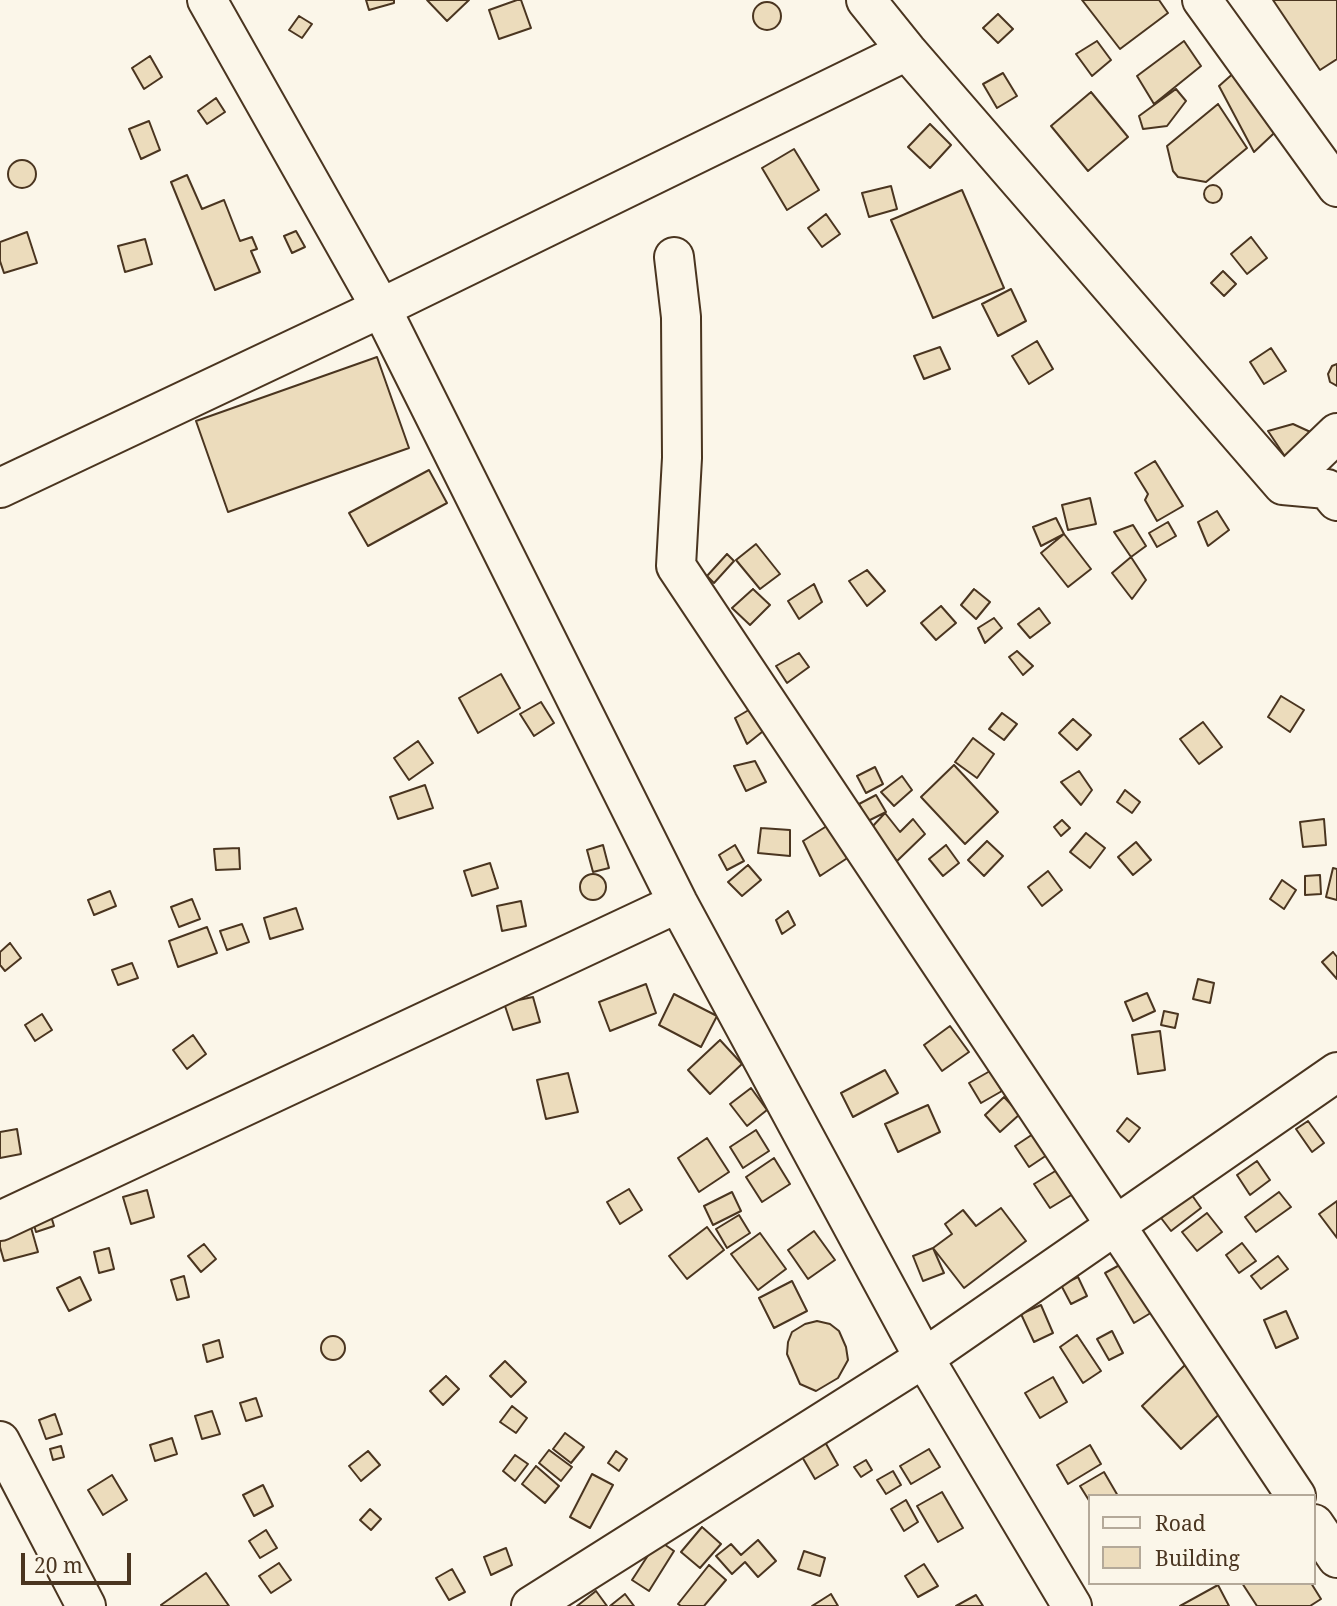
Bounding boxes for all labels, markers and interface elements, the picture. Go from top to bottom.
legend [1088,1494,1316,1585]
text: Road [1155,1509,1206,1537]
scale bar [24,1540,135,1584]
text: Building [1155,1544,1240,1572]
text: 20 m [34,1551,83,1579]

